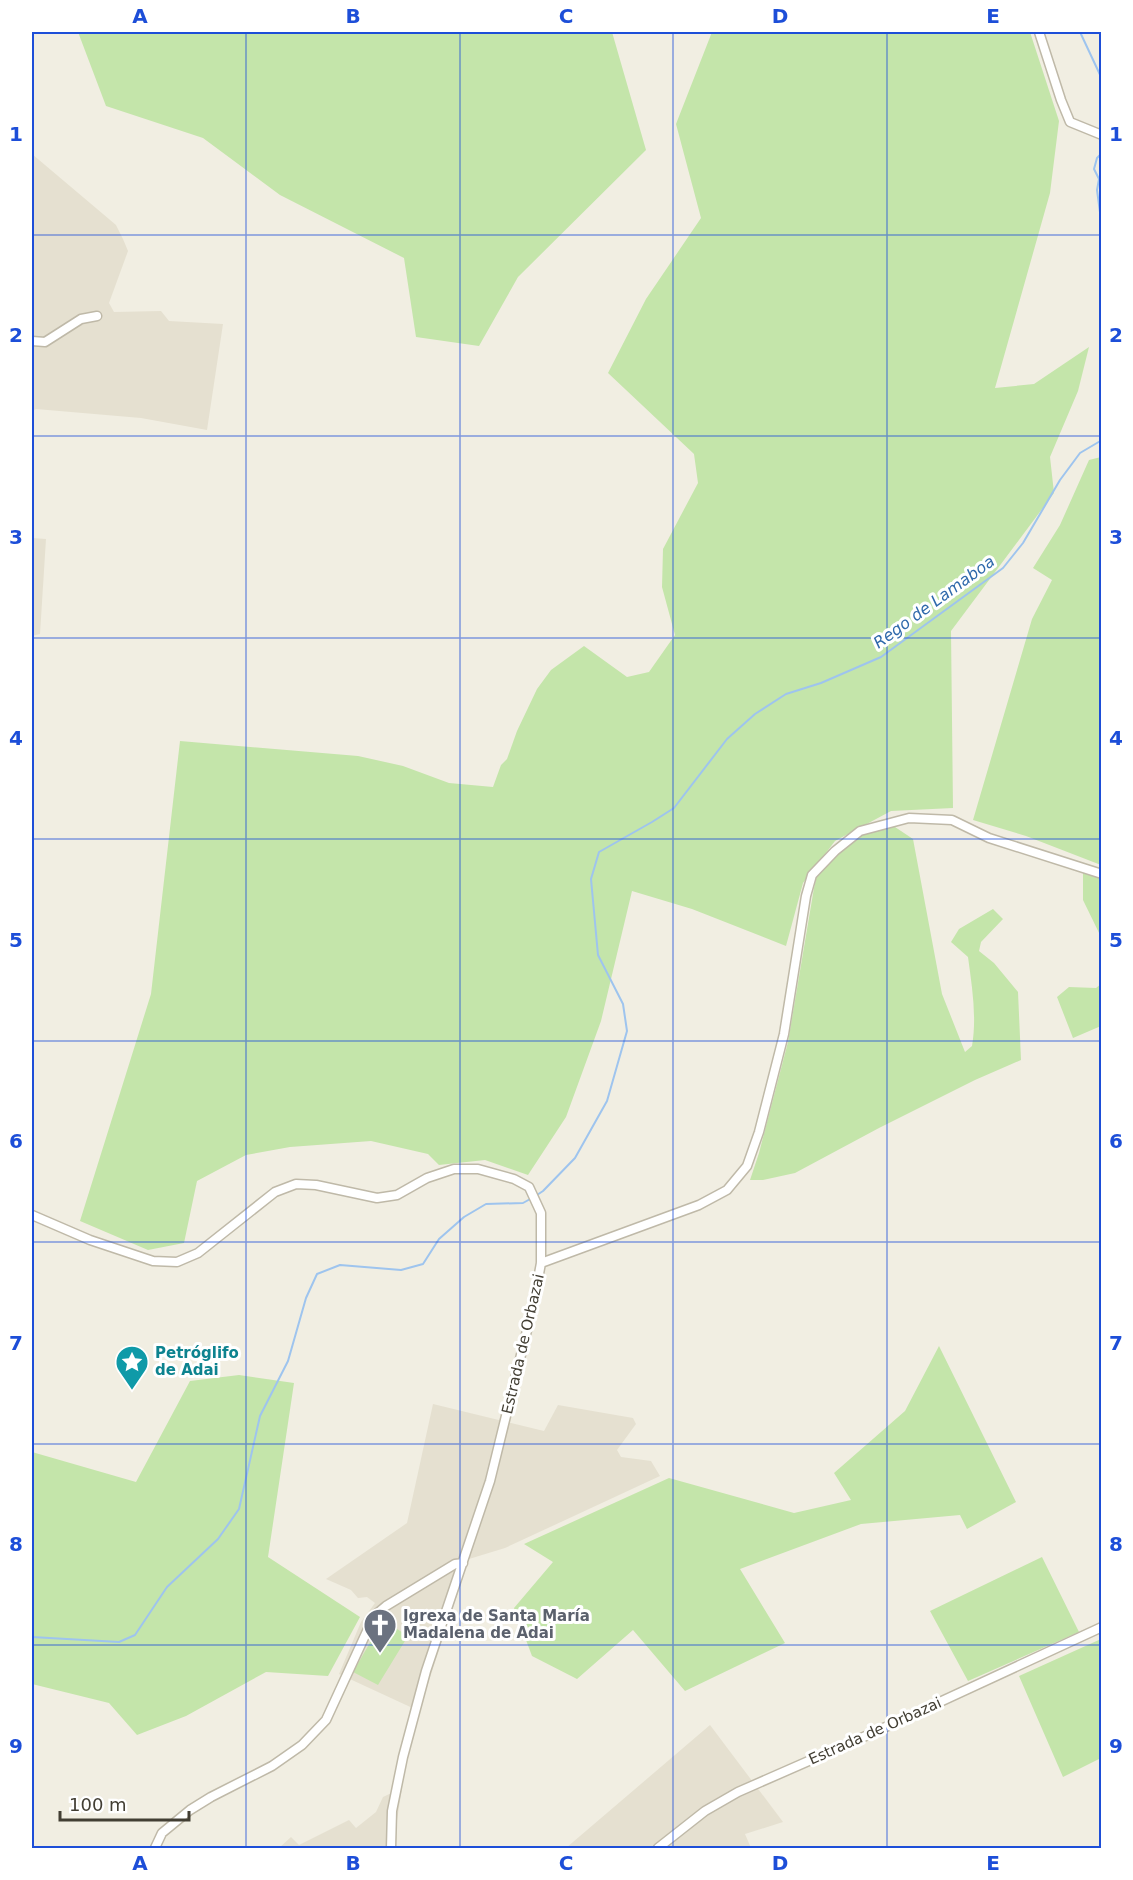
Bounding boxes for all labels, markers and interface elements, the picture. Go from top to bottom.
text: A [132,4,148,28]
text: B [345,4,361,28]
text: C [559,4,573,28]
text: D [772,4,788,28]
text: E [986,4,1000,28]
text: 1 [9,122,23,146]
text: 1 [1109,122,1123,146]
text: 2 [9,323,23,347]
text: 2 [1109,323,1123,347]
text: 3 [9,525,23,549]
text: 3 [1109,525,1123,549]
water label: Rego de Lamaboa [870,552,998,652]
text: 4 [9,726,23,750]
text: 4 [1109,726,1123,750]
text: 5 [9,928,23,952]
text: 5 [1109,928,1123,952]
text: 6 [9,1129,23,1153]
text: 6 [1109,1129,1123,1153]
street label: Estrada de Orbazai [498,1272,548,1416]
text: 7 [9,1331,23,1355]
text: 7 [1109,1331,1123,1355]
place icon: Petróglifo de Adai [114,1344,150,1391]
place label: Petróglifo de Adai [155,1344,239,1379]
text: 8 [9,1532,23,1556]
text: 8 [1109,1532,1123,1556]
church icon: Igrexa de Santa María Madalena de Adai [362,1607,398,1654]
place label: Igrexa de Santa María Madalena de Adai [403,1607,590,1642]
street label: Estrada de Orbazai [806,1694,944,1768]
text: 9 [9,1734,23,1758]
text: 9 [1109,1734,1123,1758]
scale bar [60,1784,189,1822]
text: 100 m [69,1794,127,1815]
text: A [132,1851,148,1875]
text: B [345,1851,361,1875]
text: C [559,1851,573,1875]
text: D [772,1851,788,1875]
text: E [986,1851,1000,1875]

